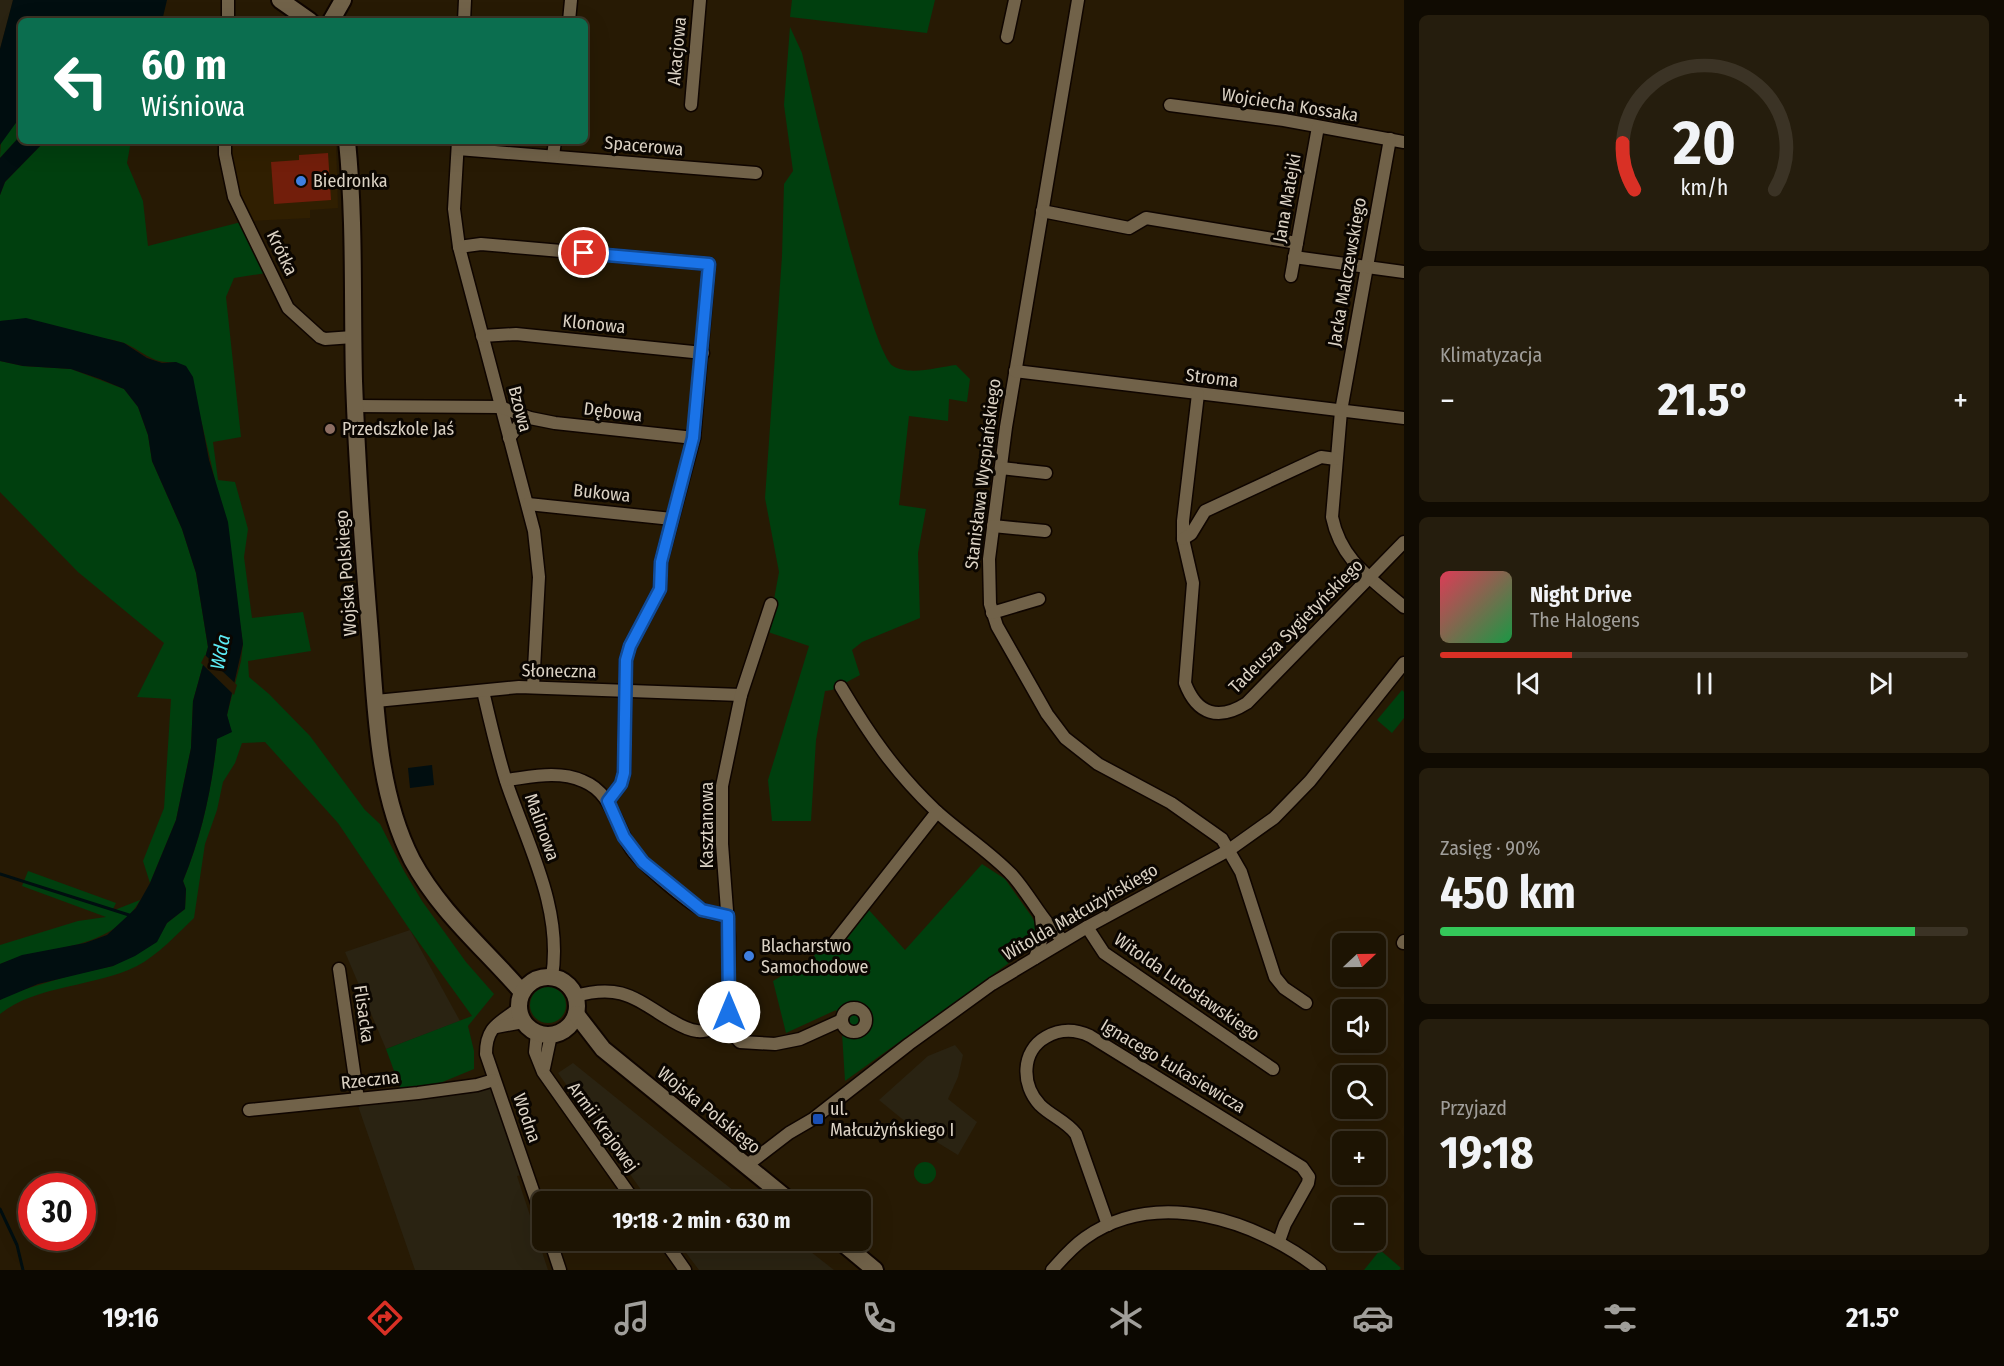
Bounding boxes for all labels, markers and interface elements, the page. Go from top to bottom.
street label: Akacjowa [663,16,691,86]
text: 60 m [141,40,227,90]
icon: left [42,42,120,120]
street label: Wojciecha Kossaka [1220,83,1360,127]
text: Wiśniowa [141,91,245,123]
text: 20 [1672,106,1735,181]
street label: Spacerowa [604,132,685,160]
street label: Jana Matejki [1268,152,1306,244]
place label: Biedronka [313,170,388,192]
marker: Biedronka [294,174,308,188]
text: km/h [1680,175,1728,201]
street label: Jacka Malczewskiego [1323,196,1371,348]
street label: Krótka [262,227,302,279]
pin [558,227,609,278]
icon: arrive [567,236,600,269]
street label: Klonowa [562,310,627,338]
text: Klimatyzacja [1440,343,1542,367]
street label: Stroma [1184,364,1240,392]
text: 21.5° [1658,373,1750,427]
street label: Stanisława Wyspiańskiego [960,377,1006,571]
text: − [1440,381,1455,421]
text: + [1953,381,1968,421]
street label: Bzowa [503,384,537,435]
street label: Dębowa [582,398,644,427]
place label: Przedszkole Jaś [342,418,455,440]
marker: Przedszkole Jaś [323,422,337,436]
street label: Bukowa [572,479,632,507]
street label: Wojska Polskiego [331,509,361,637]
street label: Tadeusza Sygietyńskiego [1224,554,1368,698]
text: Night Drive [1530,581,1632,608]
text: The Halogens [1530,608,1640,632]
water label: Wda [205,632,235,672]
street label: Słoneczna [521,659,597,683]
icon: previous [1512,667,1545,700]
icon: pause [1688,667,1721,700]
icon: next [1864,667,1897,700]
street label: Kasztanowa [696,781,718,868]
street label: Malinowa [520,790,564,864]
text: Zasięg · 90% [1440,836,1540,860]
street label: Witolda Małcużyńskiego [998,859,1162,965]
text: 450 km [1440,866,1576,920]
street label: Witolda Lutosławskiego [1110,928,1264,1046]
north arrow [1332,933,1386,987]
map controls [1332,933,1386,1251]
place label: Blacharstwo Samochodowe [761,935,869,978]
marker: Blacharstwo Samochodowe [742,949,756,963]
position arrow [697,980,761,1044]
street label: Flisacka [349,984,379,1044]
button: sound [1332,999,1386,1053]
street label: Ignacego Łukasiewicza [1097,1014,1249,1118]
street label: Wojska Polskiego [653,1062,765,1158]
button: search [1332,1065,1386,1119]
street label: Rzeczna [340,1066,401,1094]
street label: Armii Krajowej [563,1078,643,1176]
street label: Wodna [508,1090,546,1146]
text: Przyjazd [1440,1096,1507,1120]
place label: ul. Małcużyńskiego I [830,1098,954,1141]
marker: ul. Małcużyńskiego I [811,1112,825,1126]
text: 19:18 [1440,1126,1534,1180]
button: + [1332,1131,1386,1185]
speed limit sign: 30 [18,1173,96,1251]
button: − [1332,1197,1386,1251]
text: 19:18 · 2 min · 630 m [612,1207,791,1234]
icon: directions [364,1297,406,1339]
icon: music [611,1297,653,1339]
icon: phone [858,1297,900,1339]
icon: climate [1105,1297,1147,1339]
icon: car [1352,1297,1394,1339]
icon: filters [1599,1297,1641,1339]
text: 19:16 [103,1302,159,1334]
text: 21.5° [1846,1302,1901,1334]

